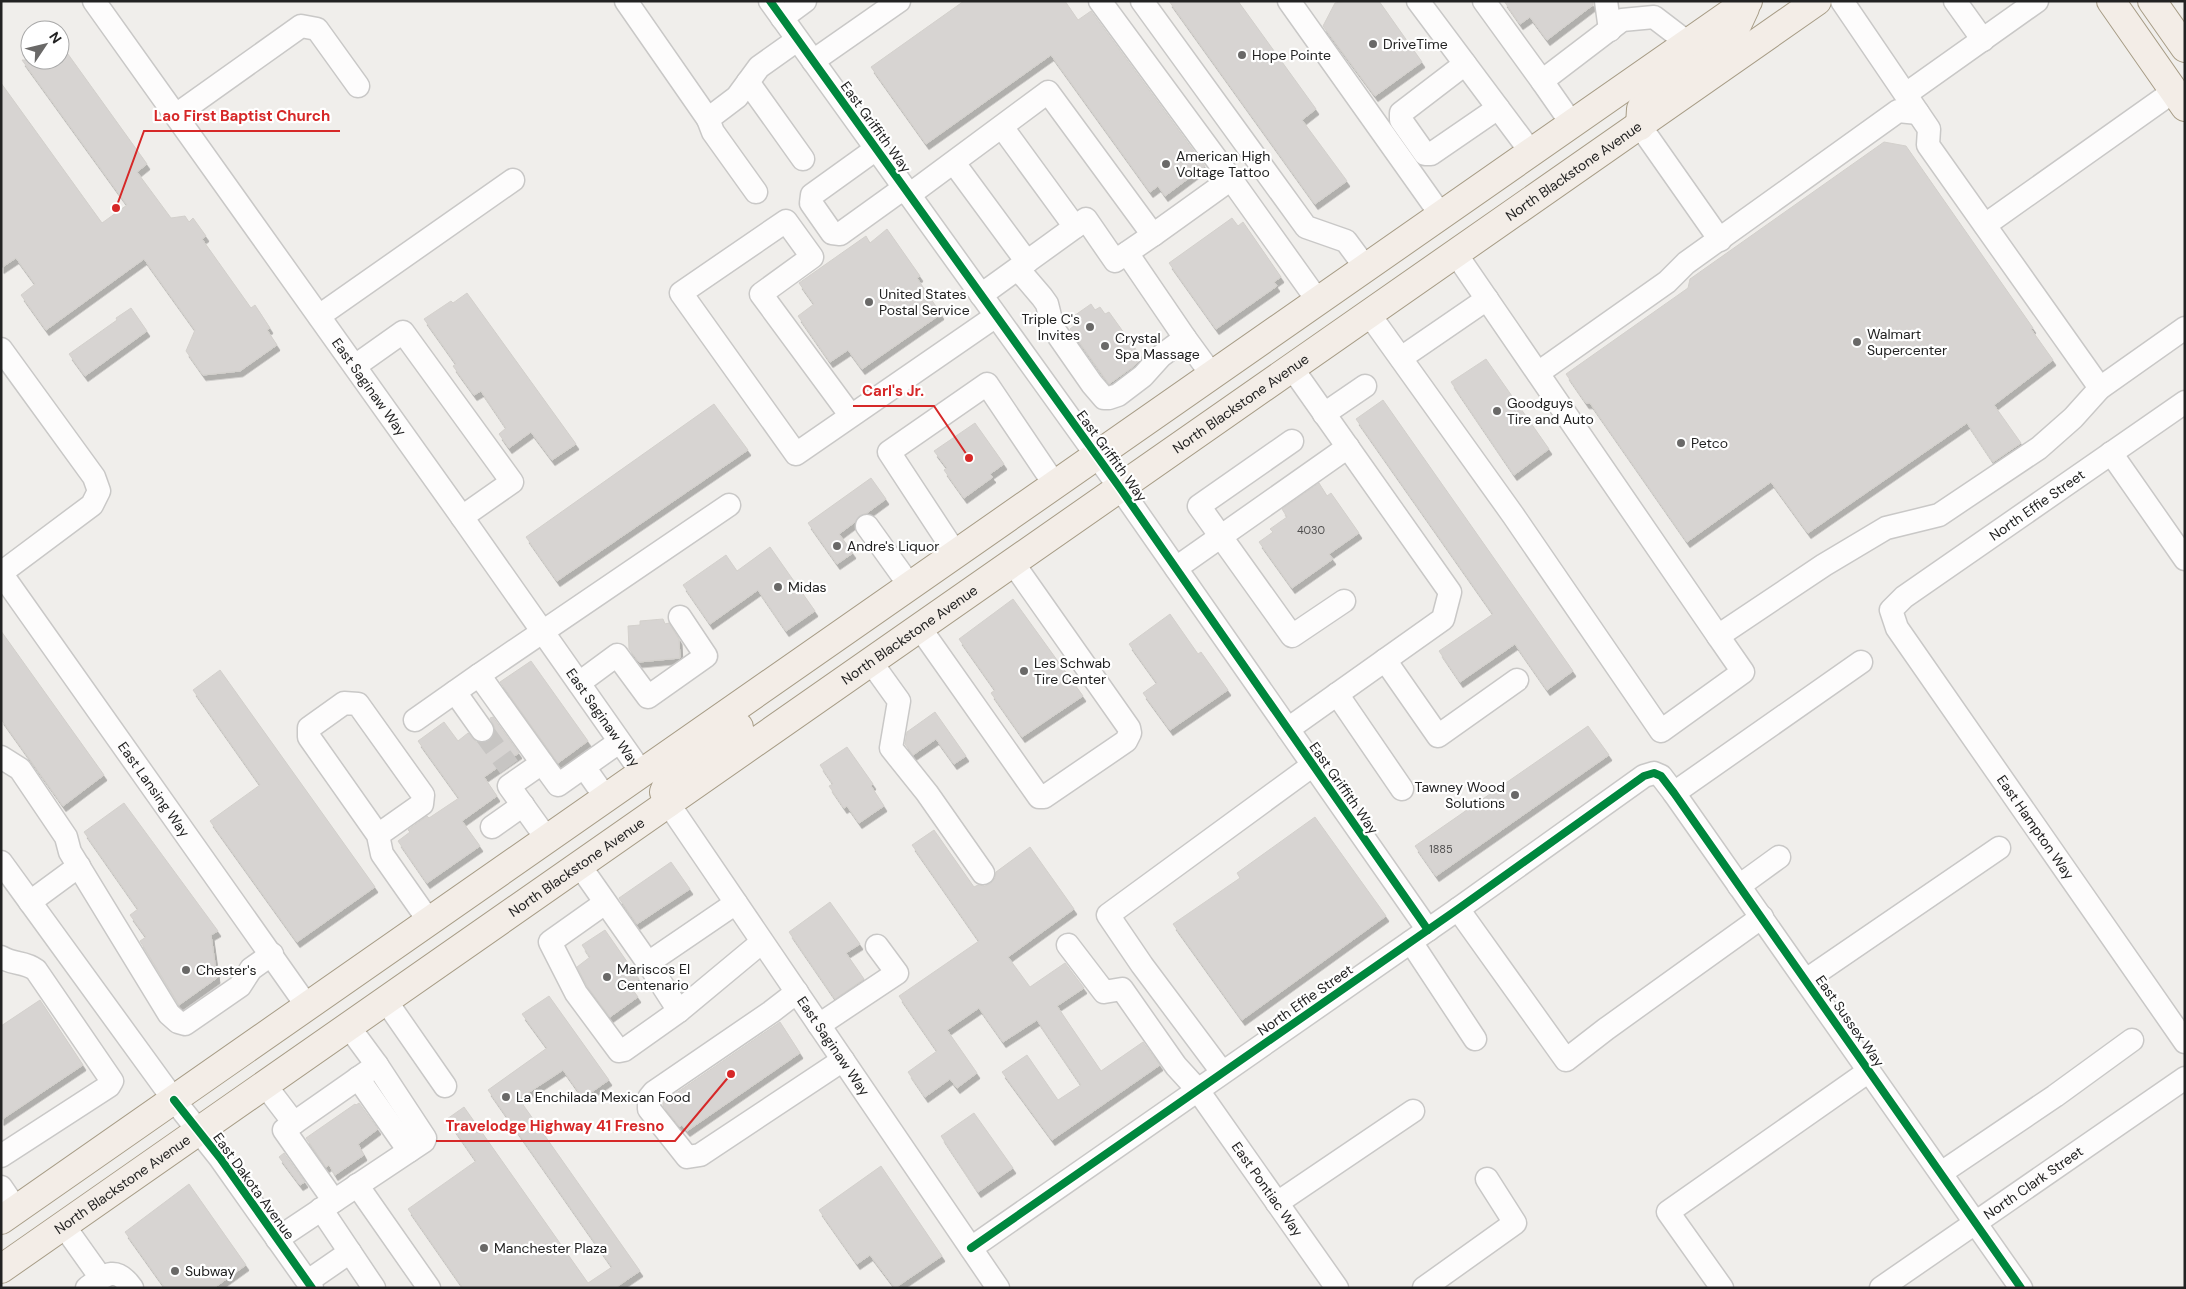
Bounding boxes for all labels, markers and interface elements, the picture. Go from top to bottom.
north arrow [20,20,70,70]
text: N [45,28,66,47]
place label: DriveTime [1383,35,1448,53]
marker: DriveTime [1367,38,1379,50]
place label: Hope Pointe [1252,46,1331,64]
marker: Hope Pointe [1236,49,1248,61]
street label: East Griffith Way [837,78,915,176]
callout: Lao First Baptist Church [144,101,340,131]
text: Lao First Baptist Church [154,106,330,126]
street label: North Blackstone Avenue [1502,117,1645,225]
place label: American High Voltage Tattoo [1176,147,1270,181]
marker: American High Voltage Tattoo [1160,158,1172,170]
place label: United States Postal Service [879,285,970,319]
marker: United States Postal Service [863,296,875,308]
place label: Triple C's Invites [1022,310,1080,344]
marker: Triple C's Invites [1084,321,1096,333]
place label: Walmart Supercenter [1867,325,1947,359]
place label: Crystal Spa Massage [1115,329,1200,363]
street label: East Saginaw Way [328,334,410,440]
marker: Walmart Supercenter [1851,336,1863,348]
marker: Crystal Spa Massage [1099,340,1111,352]
street label: North Blackstone Avenue [1169,350,1312,457]
callout: Carl's Jr. [853,376,934,406]
text: Carl's Jr. [862,381,924,401]
place label: Goodguys Tire and Auto [1507,394,1594,428]
marker: Goodguys Tire and Auto [1491,405,1503,417]
street label: East Griffith Way [1073,407,1151,505]
place label: Petco [1691,434,1728,452]
marker: Petco [1675,437,1687,449]
street label: North Effie Street [1986,465,2088,545]
house number: 4030 [1297,523,1325,537]
place label: Andre's Liquor [847,537,939,555]
marker: Andre's Liquor [831,540,843,552]
place label: Midas [788,578,827,596]
marker: Midas [772,581,784,593]
street label: North Blackstone Avenue [838,581,981,688]
place label: Les Schwab Tire Center [1034,654,1111,688]
street label: East Saginaw Way [562,665,644,771]
marker: Les Schwab Tire Center [1018,665,1030,677]
street label: East Lansing Way [114,738,194,841]
street label: East Griffith Way [1305,738,1383,838]
street label: East Hampton Way [1993,771,2078,883]
place label: Tawney Wood Solutions [1415,778,1505,812]
marker: Tawney Wood Solutions [1509,789,1521,801]
street label: North Blackstone Avenue [505,813,648,921]
house number: 1885 [1429,842,1453,856]
place label: Mariscos El Centenario [617,960,690,994]
street label: North Effie Street [1254,960,1356,1040]
place label: Chester's [196,961,256,979]
marker: Chester's [180,964,192,976]
marker: Mariscos El Centenario [601,971,613,983]
street label: East Sussex Way [1812,972,1888,1071]
street label: East Saginaw Way [793,993,874,1099]
place label: La Enchilada Mexican Food [516,1088,691,1106]
marker: La Enchilada Mexican Food [500,1091,512,1103]
callout: Travelodge Highway 41 Fresno [436,1111,675,1141]
text: Travelodge Highway 41 Fresno [446,1116,664,1136]
street label: East Dakota Avenue [209,1129,299,1243]
street label: North Blackstone Avenue [51,1130,194,1238]
street label: East Pontiac Way [1228,1138,1307,1240]
street label: North Clark Street [1980,1142,2086,1224]
place label: Manchester Plaza [494,1239,607,1257]
marker: Manchester Plaza [478,1242,490,1254]
place label: Subway [185,1262,235,1280]
marker: Subway [169,1265,181,1277]

